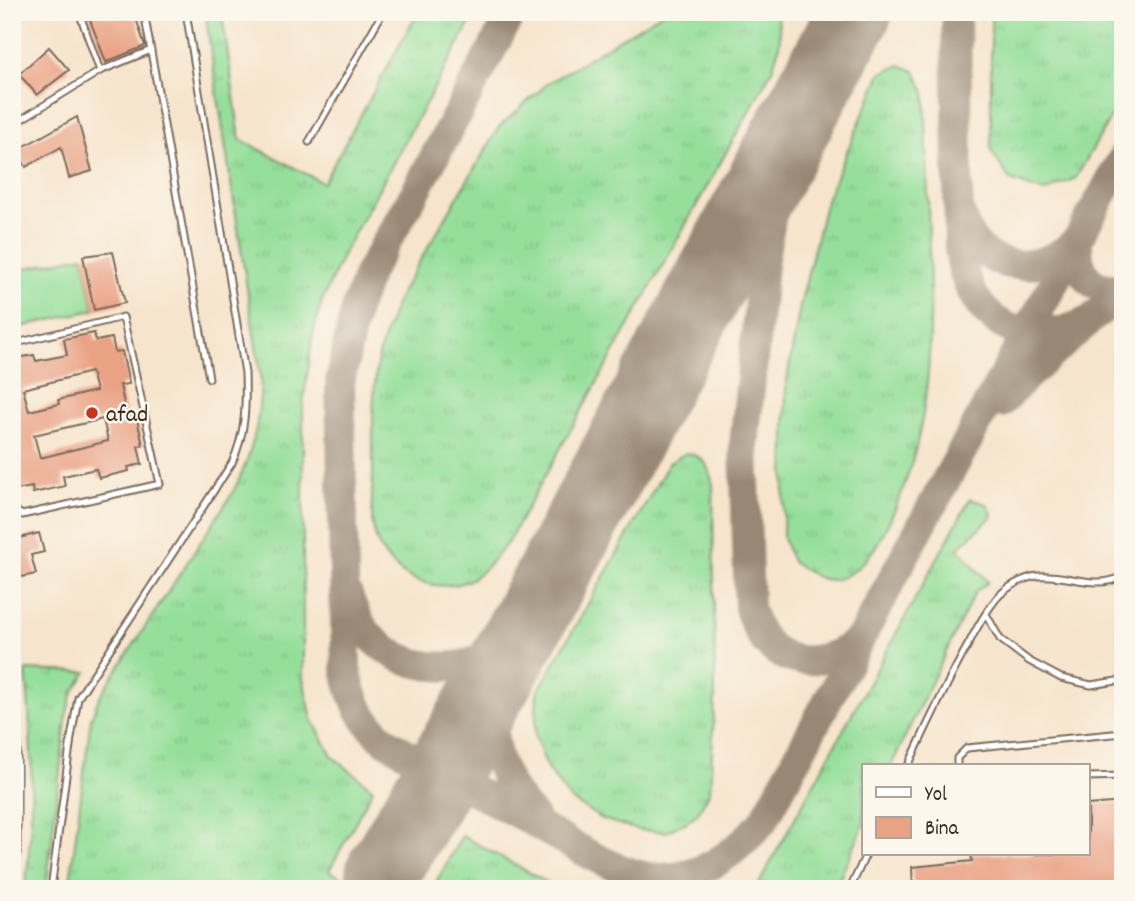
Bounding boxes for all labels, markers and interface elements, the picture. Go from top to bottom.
place label: afad [106,399,148,433]
marker: afad [84,405,100,421]
legend [862,764,1090,856]
text: Yol [925,781,947,811]
text: Bina [925,815,959,845]

